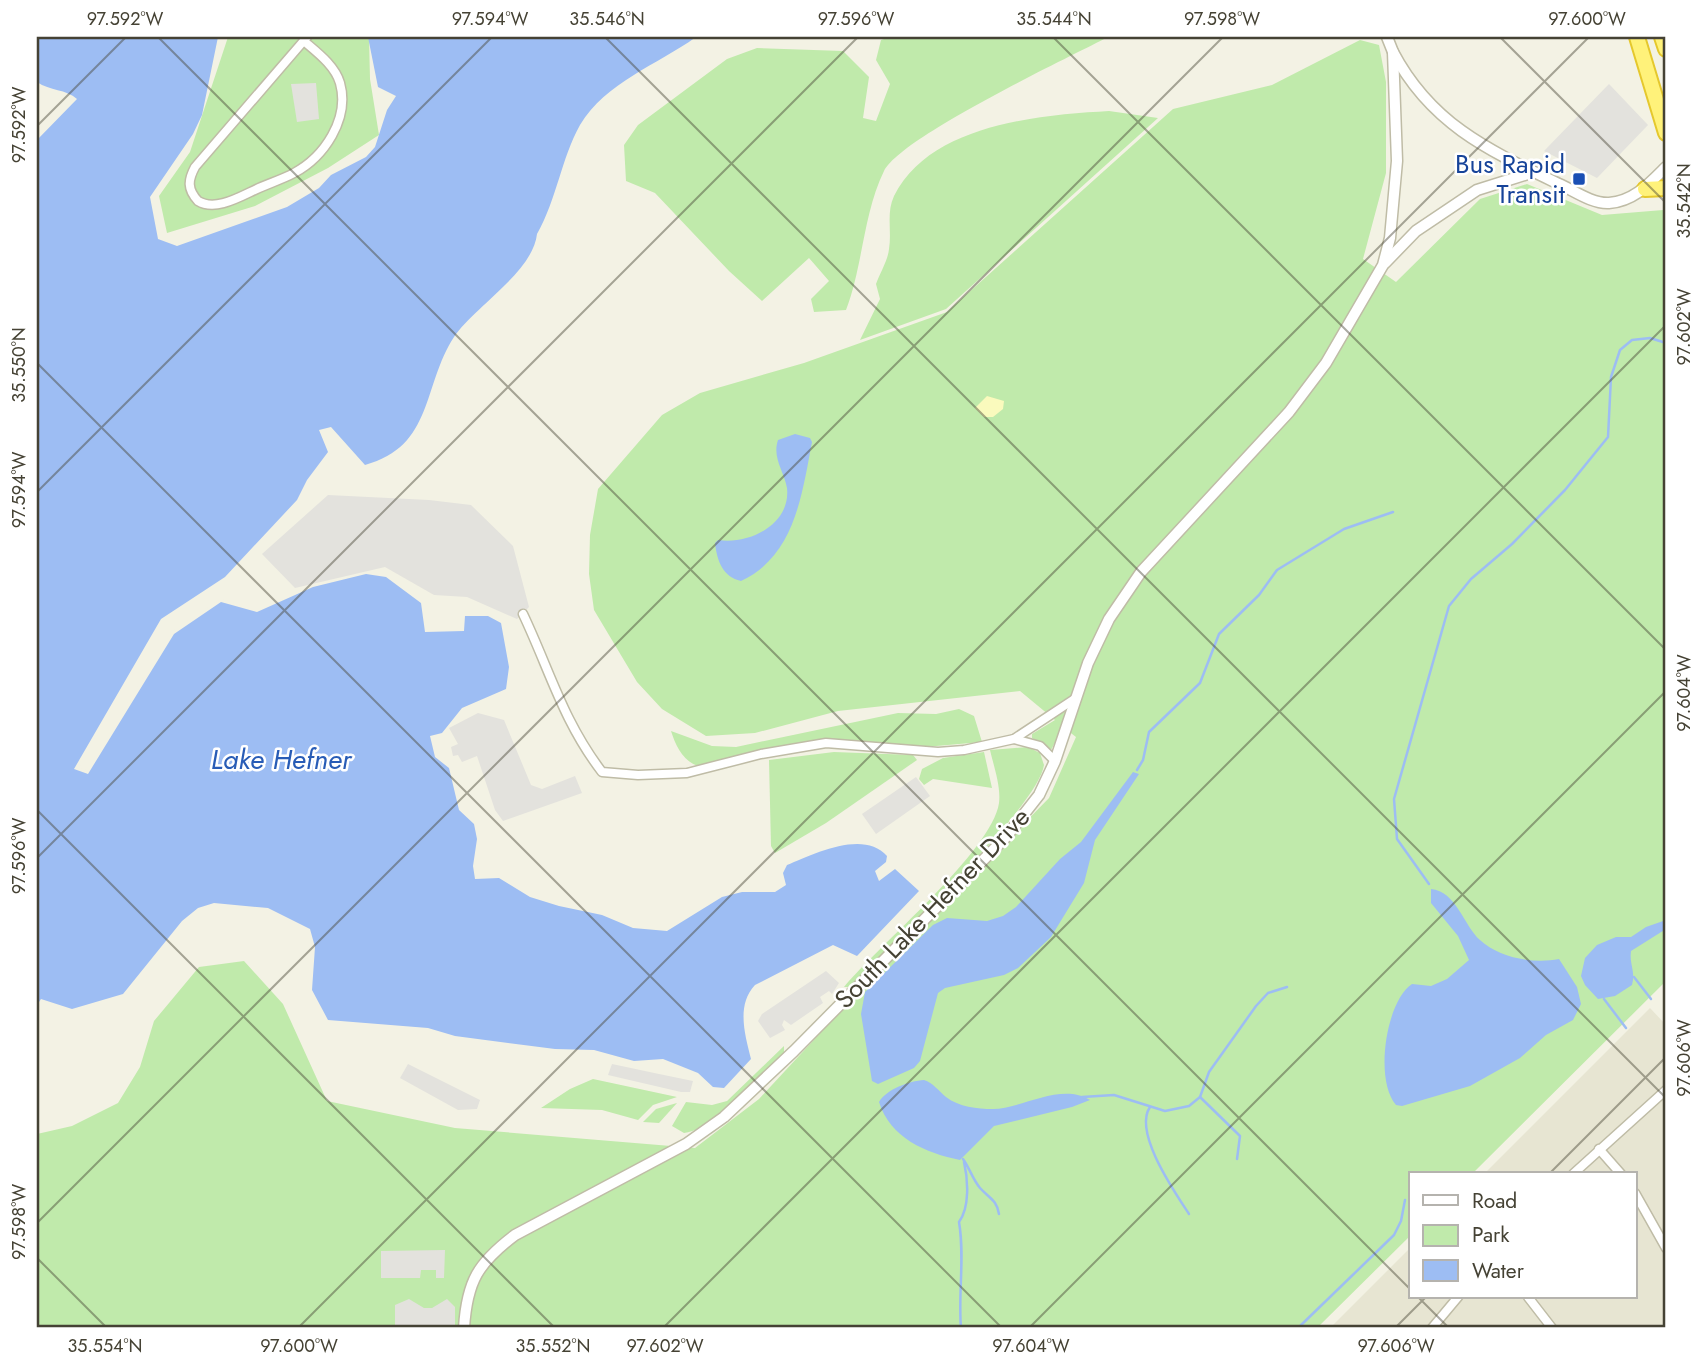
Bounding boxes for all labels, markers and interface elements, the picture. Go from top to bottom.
text: 97.592°W [87,6,163,32]
text: 97.594°W [452,6,529,32]
text: 35.546°N [569,6,645,32]
text: 97.596°W [818,6,894,32]
text: 35.544°N [1016,6,1092,32]
text: 97.598°W [1184,6,1260,32]
text: 97.600°W [1548,6,1626,32]
text: 97.592°W [6,87,32,163]
place label: Bus Rapid Transit [1455,145,1566,213]
text: 35.542°N [1671,163,1697,239]
marker: Bus Rapid Transit [1571,171,1587,187]
text: 97.602°W [1671,288,1697,366]
text: 35.550°N [6,327,32,403]
text: 97.594°W [6,451,32,528]
text: 97.604°W [1671,654,1697,732]
water label: Lake Hefner [211,739,353,780]
street label: South Lake Hefner Drive [826,799,1038,1017]
text: 97.596°W [6,818,32,894]
text: 97.606°W [1671,1019,1697,1097]
legend [1409,1172,1636,1298]
text: 97.598°W [6,1184,32,1260]
text: Road [1472,1186,1517,1216]
text: Park [1472,1220,1510,1250]
text: Water [1472,1256,1525,1286]
text: 35.554°N [67,1333,143,1359]
text: 97.600°W [260,1333,338,1359]
text: 35.552°N [516,1333,590,1359]
text: 97.602°W [626,1333,704,1359]
text: 97.604°W [992,1333,1070,1359]
text: 97.606°W [1357,1333,1435,1359]

